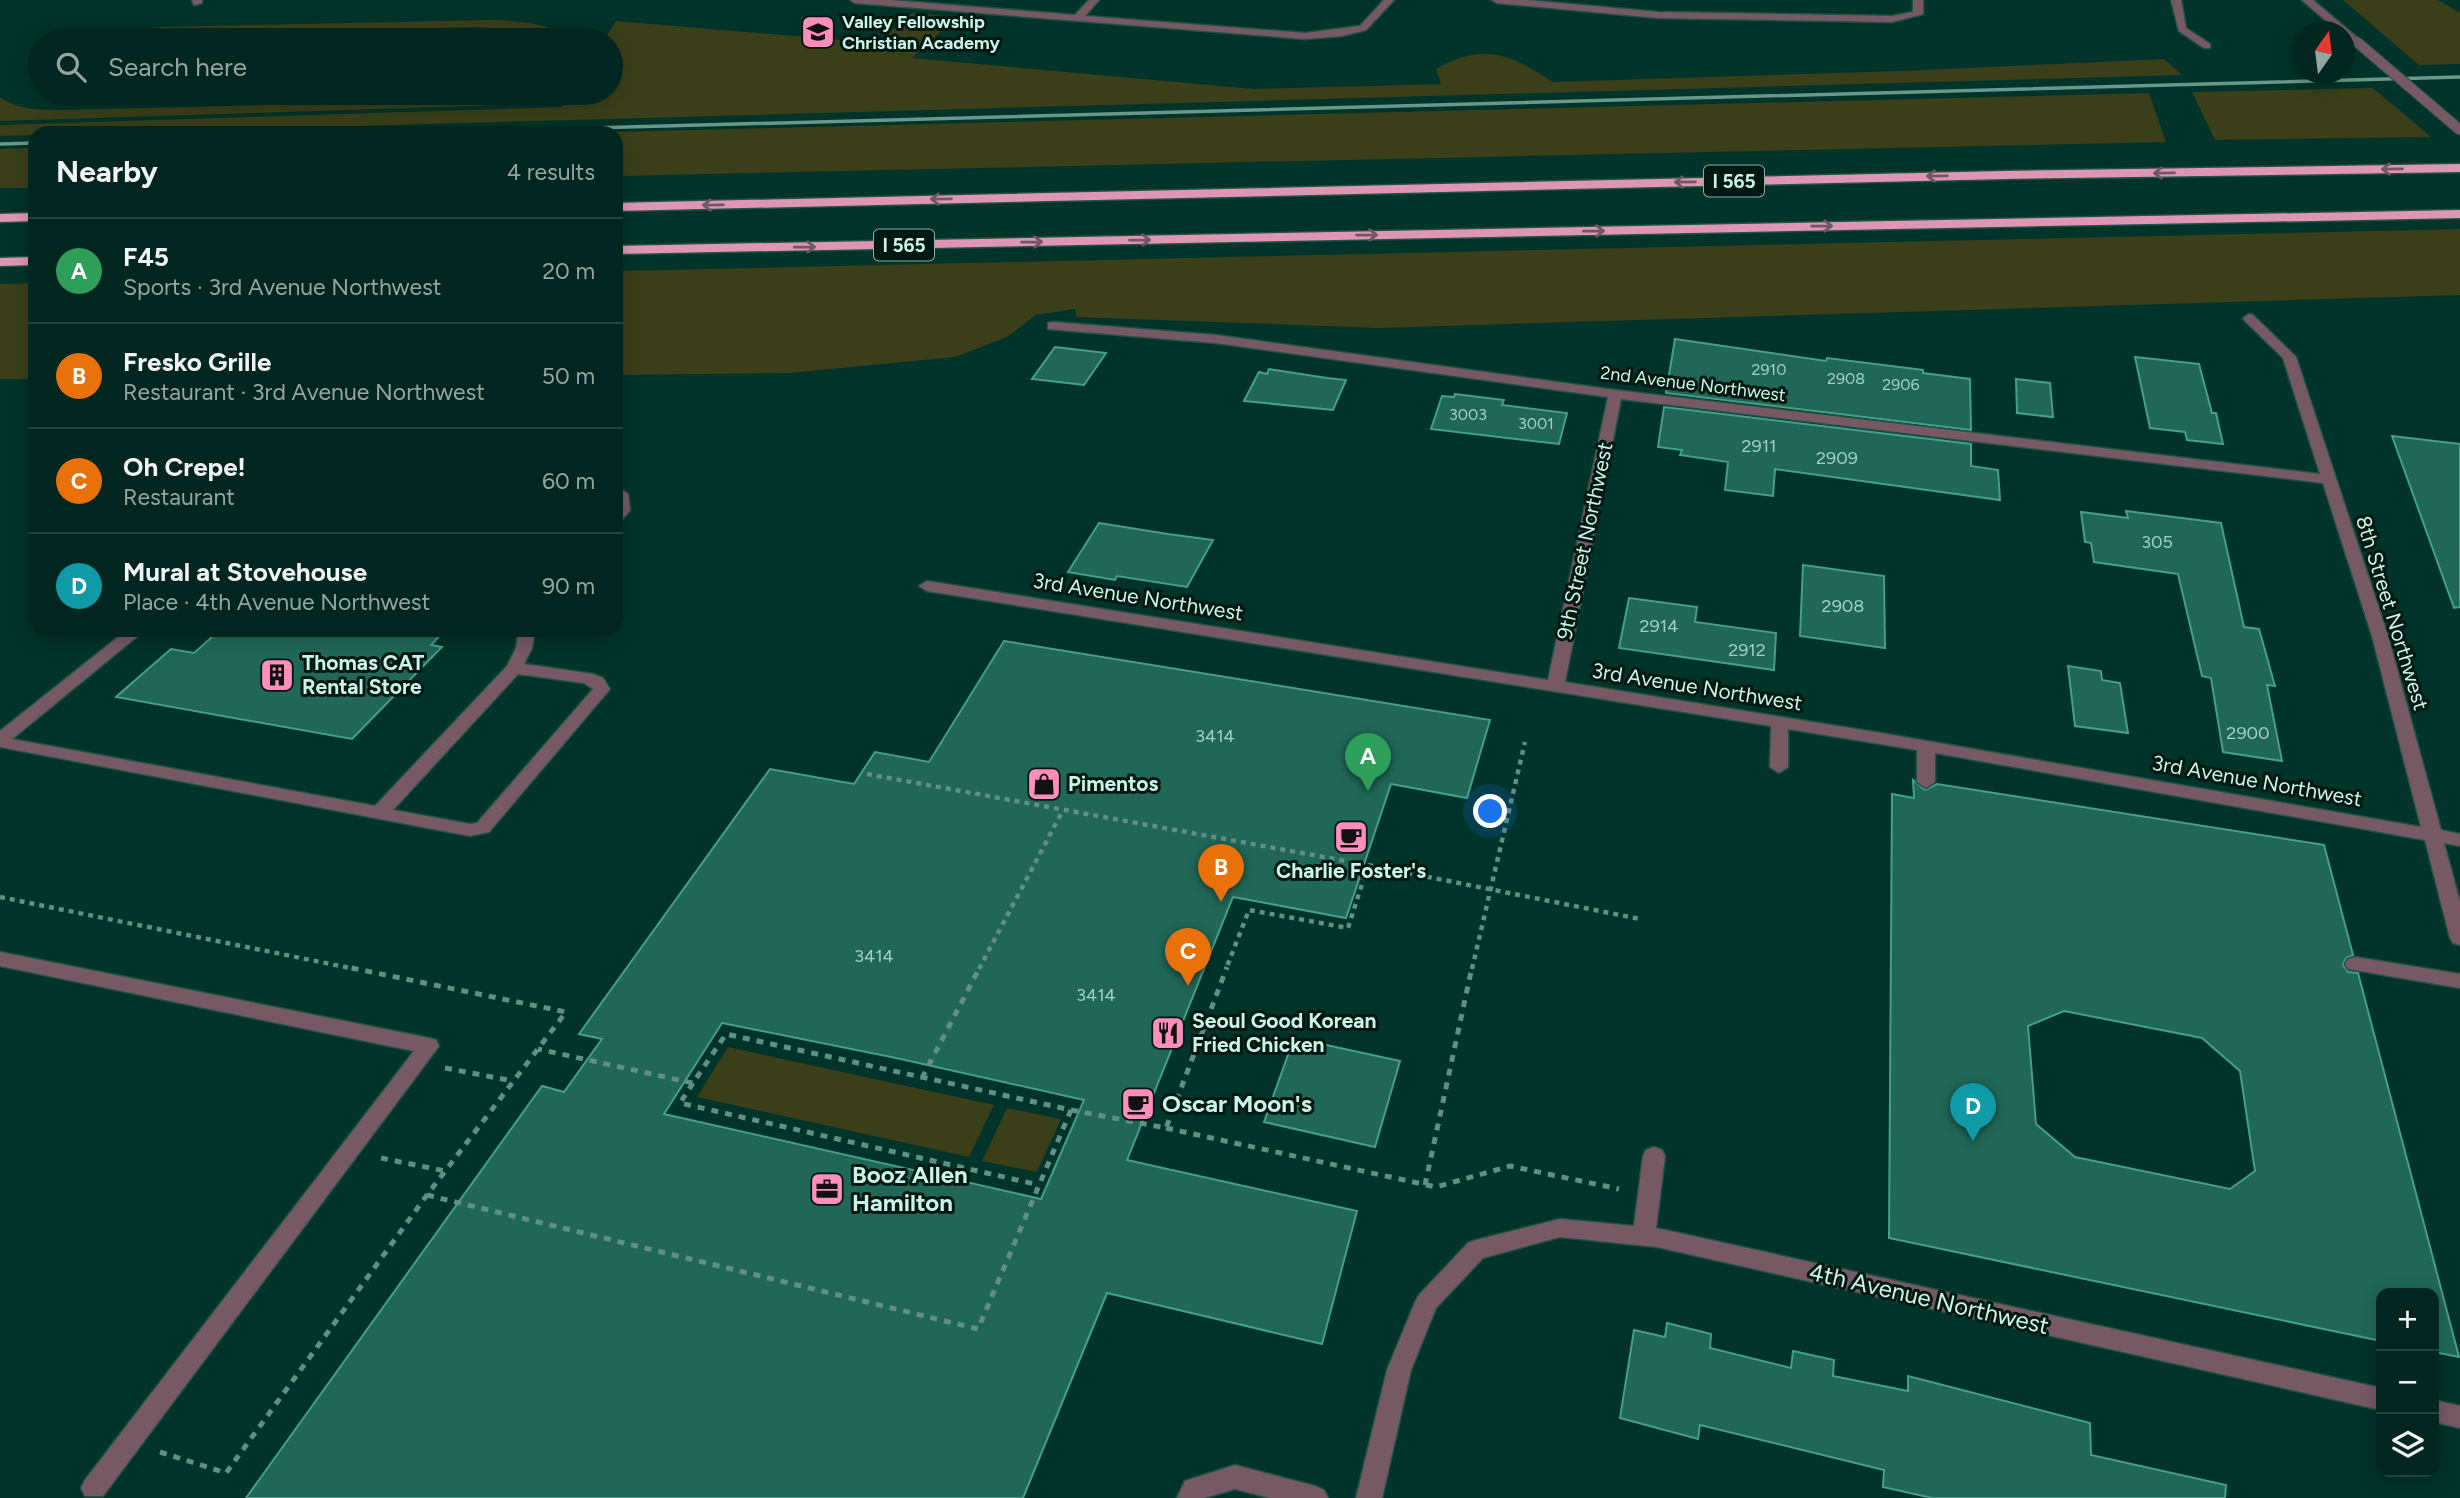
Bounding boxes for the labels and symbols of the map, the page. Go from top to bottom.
place label: Valley Fellowship Christian Academy [842,11,1000,54]
school or university icon: Valley Fellowship Christian Academy [799,13,837,51]
north arrow [2292,21,2355,84]
one-way arrow [2381,163,2404,176]
road number: I 565 [1704,166,1764,196]
one-way arrow [2153,166,2176,180]
one-way arrow [1926,170,1949,183]
one-way arrow [1674,175,1697,189]
one-way arrow [929,193,952,206]
one-way arrow [702,198,725,212]
one-way arrow [1810,219,1833,232]
one-way arrow [1583,224,1606,237]
one-way arrow [1355,229,1378,242]
road number: I 565 [874,230,934,260]
one-way arrow [1128,233,1151,247]
one-way arrow [1021,235,1044,249]
one-way arrow [793,240,816,253]
house number: 2910 [1752,360,1786,379]
street label: 2nd Avenue Northwest [1599,362,1787,406]
house number: 2908 [1827,369,1865,388]
house number: 2906 [1882,375,1920,394]
house number: 3003 [1449,405,1487,424]
house number: 3001 [1518,414,1554,433]
house number: 2911 [1741,435,1777,457]
street label: 9th Street Northwest [1551,440,1618,642]
house number: 2909 [1816,447,1858,469]
street label: 8th Street Northwest [2351,513,2434,713]
house number: 305 [2141,531,2173,553]
street label: 3rd Avenue Northwest [1031,568,1245,625]
house number: 2908 [1822,595,1864,617]
house number: 2914 [1640,615,1678,637]
house number: 2912 [1728,639,1766,661]
place label: Thomas CAT Rental Store [302,650,424,699]
building icon: Thomas CAT Rental Store [258,656,296,694]
street label: 3rd Avenue Northwest [1590,658,1804,715]
house number: 2900 [2226,722,2270,744]
house number: 3414 [1195,725,1235,747]
pin: A [1345,733,1391,791]
street label: 3rd Avenue Northwest [2150,750,2364,811]
shop icon: Pimentos [1025,765,1063,803]
place label: Pimentos [1068,771,1158,796]
your location [1473,794,1507,828]
cafe icon: Charlie Foster's [1332,818,1370,856]
pin: B [1198,844,1244,902]
place label: Charlie Foster's [1276,858,1426,883]
pin: C [1165,928,1211,986]
house number: 3414 [854,945,894,967]
house number: 3414 [1076,984,1116,1006]
place label: Seoul Good Korean Fried Chicken [1192,1008,1376,1057]
restaurant icon: Seoul Good Korean Fried Chicken [1149,1014,1187,1052]
pin: D [1950,1083,1996,1141]
cafe icon: Oscar Moon's [1119,1085,1157,1123]
place label: Oscar Moon's [1162,1089,1312,1118]
place label: Booz Allen Hamilton [852,1160,968,1217]
office icon: Booz Allen Hamilton [808,1170,846,1208]
street label: 4th Avenue Northwest [1806,1257,2052,1340]

